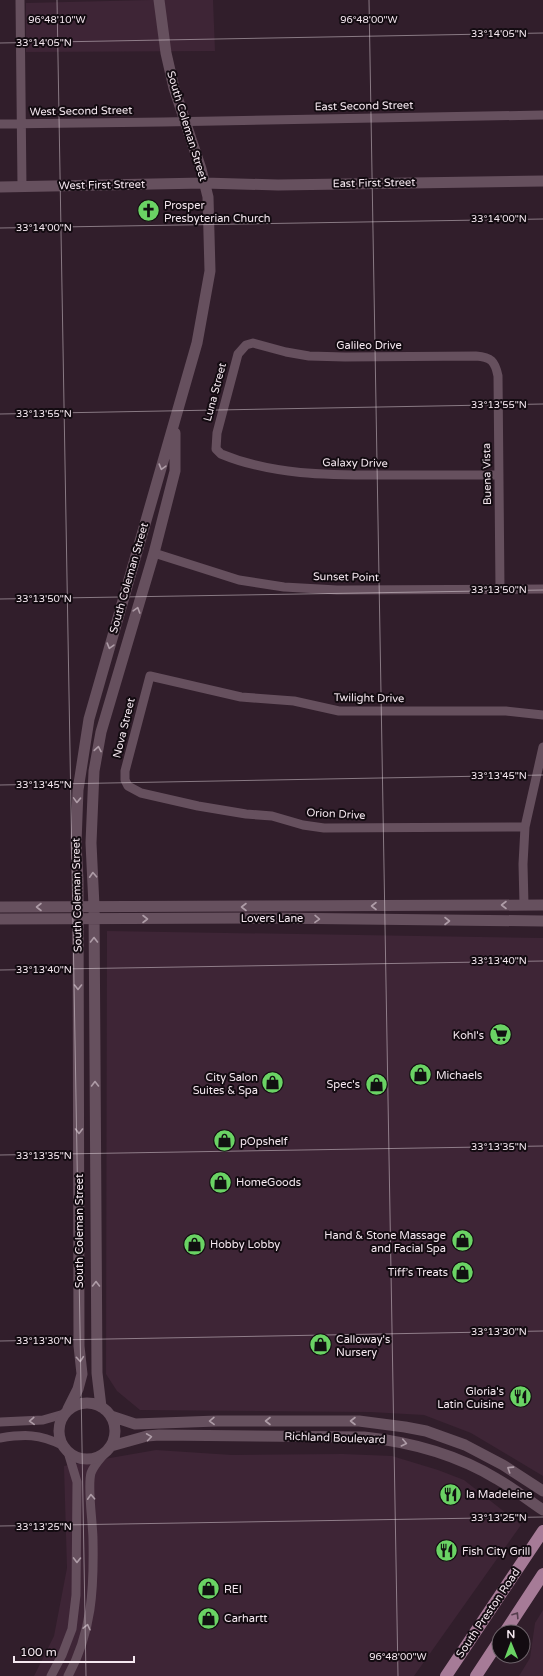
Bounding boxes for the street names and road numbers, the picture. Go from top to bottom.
street label: South Coleman Street [164,69,210,183]
street label: East Second Street [314,99,414,113]
street label: West Second Street [30,104,132,118]
street label: East First Street [333,176,415,190]
street label: West First Street [59,178,145,192]
street label: Galileo Drive [336,339,402,352]
street label: Luna Street [201,361,229,423]
street label: Buena Vista [480,443,494,505]
street label: Galaxy Drive [322,456,388,470]
street label: South Coleman Street [107,521,151,635]
street label: Sunset Point [313,570,379,584]
street label: Twilight Drive [334,691,404,705]
street label: Nova Street [110,697,138,759]
street label: Orion Drive [306,806,366,822]
street label: South Coleman Street [70,838,84,952]
street label: Lovers Lane [241,912,303,925]
street label: South Coleman Street [73,1174,86,1288]
street label: Richland Boulevard [284,1430,386,1446]
street label: South Preston Road [453,1566,523,1660]

